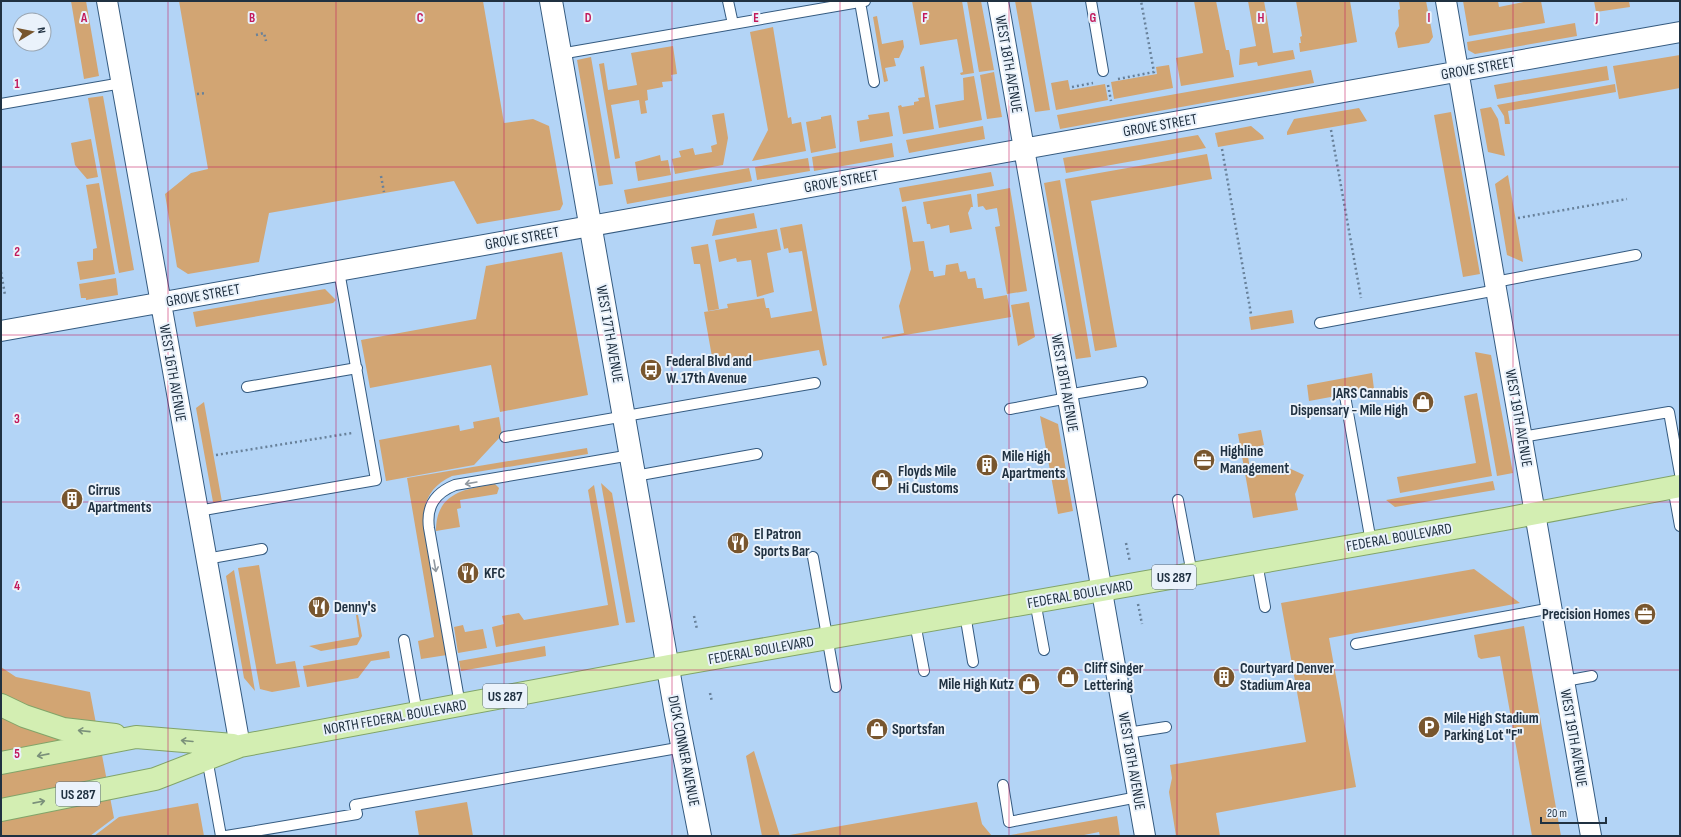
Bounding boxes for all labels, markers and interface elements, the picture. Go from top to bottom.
text: A [80,10,88,26]
text: B [249,10,255,26]
text: C [417,10,424,26]
text: D [585,10,592,26]
text: E [753,10,759,26]
text: F [922,10,928,26]
text: G [1090,10,1097,26]
text: H [1258,10,1265,26]
text: I [1428,10,1431,26]
text: J [1595,10,1599,26]
north arrow [12,12,52,52]
street label: WEST 18TH AVENUE [991,14,1026,114]
text: N [34,26,48,34]
street label: GROVE STREET [1440,53,1517,84]
text: 1 [14,76,20,92]
street label: GROVE STREET [1122,110,1199,141]
street label: GROVE STREET [803,166,880,197]
street label: GROVE STREET [484,223,561,254]
text: 2 [14,244,20,260]
street label: GROVE STREET [165,280,242,311]
street label: WEST 17TH AVENUE [592,284,627,384]
street label: WEST 16TH AVENUE [155,323,190,423]
street label: WEST 18TH AVENUE [1047,333,1082,433]
place label: Federal Blvd and W. 17th Avenue [666,352,752,388]
bus stop icon: Federal Blvd and W. 17th Avenue [638,357,664,383]
street label: WEST 19TH AVENUE [1501,368,1536,468]
place label: JARS Cannabis Dispensary - Mile High [1290,384,1408,420]
shop icon: JARS Cannabis Dispensary - Mile High [1410,389,1436,415]
text: 3 [14,411,20,427]
place label: Highline Management [1220,442,1289,478]
place label: Mile High Apartments [1001,447,1066,483]
office icon: Highline Management [1191,447,1217,473]
building icon: Mile High Apartments [974,452,1000,478]
place label: Floyds Mile Hi Customs [898,462,959,498]
shop icon: Floyds Mile Hi Customs [869,467,895,493]
one-way arrow [465,479,478,487]
place label: Cirrus Apartments [87,481,152,517]
building icon: Cirrus Apartments [59,486,85,512]
street label: FEDERAL BOULEVARD [1345,519,1453,556]
place label: El Patron Sports Bar [754,525,810,561]
restaurant icon: El Patron Sports Bar [725,530,751,556]
one-way arrow [432,560,440,573]
restaurant icon: KFC [455,560,481,586]
place label: KFC [484,564,505,583]
road number: US 287 [1152,565,1196,589]
street label: FEDERAL BOULEVARD [1026,576,1134,613]
text: 4 [14,578,20,594]
restaurant icon: Denny's [306,594,332,620]
place label: Denny's [334,598,376,617]
office icon: Precision Homes [1632,601,1658,627]
place label: Precision Homes [1542,605,1630,624]
street label: FEDERAL BOULEVARD [707,632,815,669]
place label: Cliff Singer Lettering [1084,659,1144,695]
place label: Courtyard Denver Stadium Area [1240,659,1335,695]
shop icon: Cliff Singer Lettering [1055,664,1081,690]
building icon: Courtyard Denver Stadium Area [1211,664,1237,690]
shop icon: Mile High Kutz [1016,671,1042,697]
place label: Mile High Kutz [939,675,1014,694]
road number: US 287 [483,684,527,708]
street label: WEST 19TH AVENUE [1556,688,1591,788]
street label: DICK CONNER AVENUE [663,694,704,808]
street label: NORTH FEDERAL BOULEVARD [322,696,468,739]
place label: Mile High Stadium Parking Lot "F" [1444,709,1539,745]
street label: WEST 18TH AVENUE [1114,711,1149,811]
parking icon: Mile High Stadium Parking Lot "F" [1416,714,1442,740]
shop icon: Sportsfan [864,716,890,742]
place label: Sportsfan [892,720,945,739]
one-way arrow [78,727,91,735]
one-way arrow [181,738,194,745]
text: 5 [14,746,20,762]
one-way arrow [37,752,50,760]
road number: US 287 [56,782,100,806]
one-way arrow [32,798,45,806]
scale bar [1541,799,1606,825]
text: 20 m [1547,806,1567,821]

